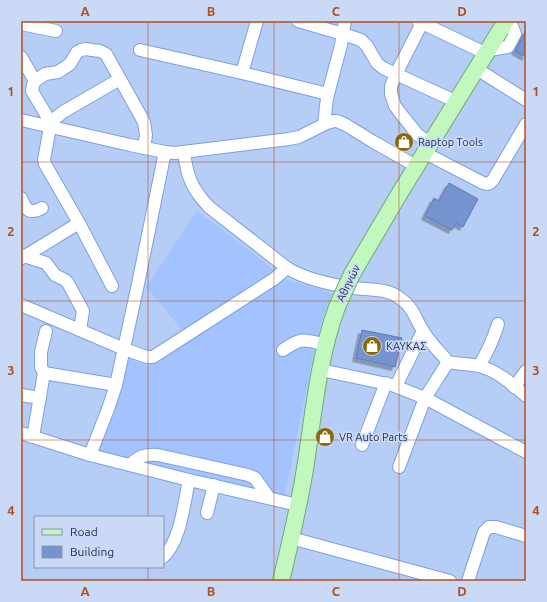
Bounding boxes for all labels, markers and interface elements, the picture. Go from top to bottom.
text: A [80,4,90,18]
text: B [207,4,216,18]
text: C [332,4,341,18]
text: D [457,4,467,18]
text: 1 [7,84,15,98]
text: 1 [532,84,540,98]
shop icon: Raptop Tools [393,131,415,153]
place label: Raptop Tools [418,136,483,148]
text: 2 [7,224,15,238]
text: 2 [532,224,540,238]
street label: Αθηνών [334,262,362,303]
shop icon: ΚΑΥΚΑΣ [361,335,383,357]
place label: ΚΑΥΚΑΣ [386,340,426,352]
text: 3 [7,363,15,377]
text: 3 [532,363,540,377]
shop icon: VR Auto Parts [314,426,336,448]
place label: VR Auto Parts [339,431,408,443]
text: 4 [7,503,15,517]
text: 4 [532,503,540,517]
legend [34,516,164,568]
text: Road [70,525,98,538]
text: Building [70,545,114,558]
text: A [80,584,90,598]
text: B [207,584,216,598]
text: C [332,584,341,598]
text: D [457,584,467,598]

